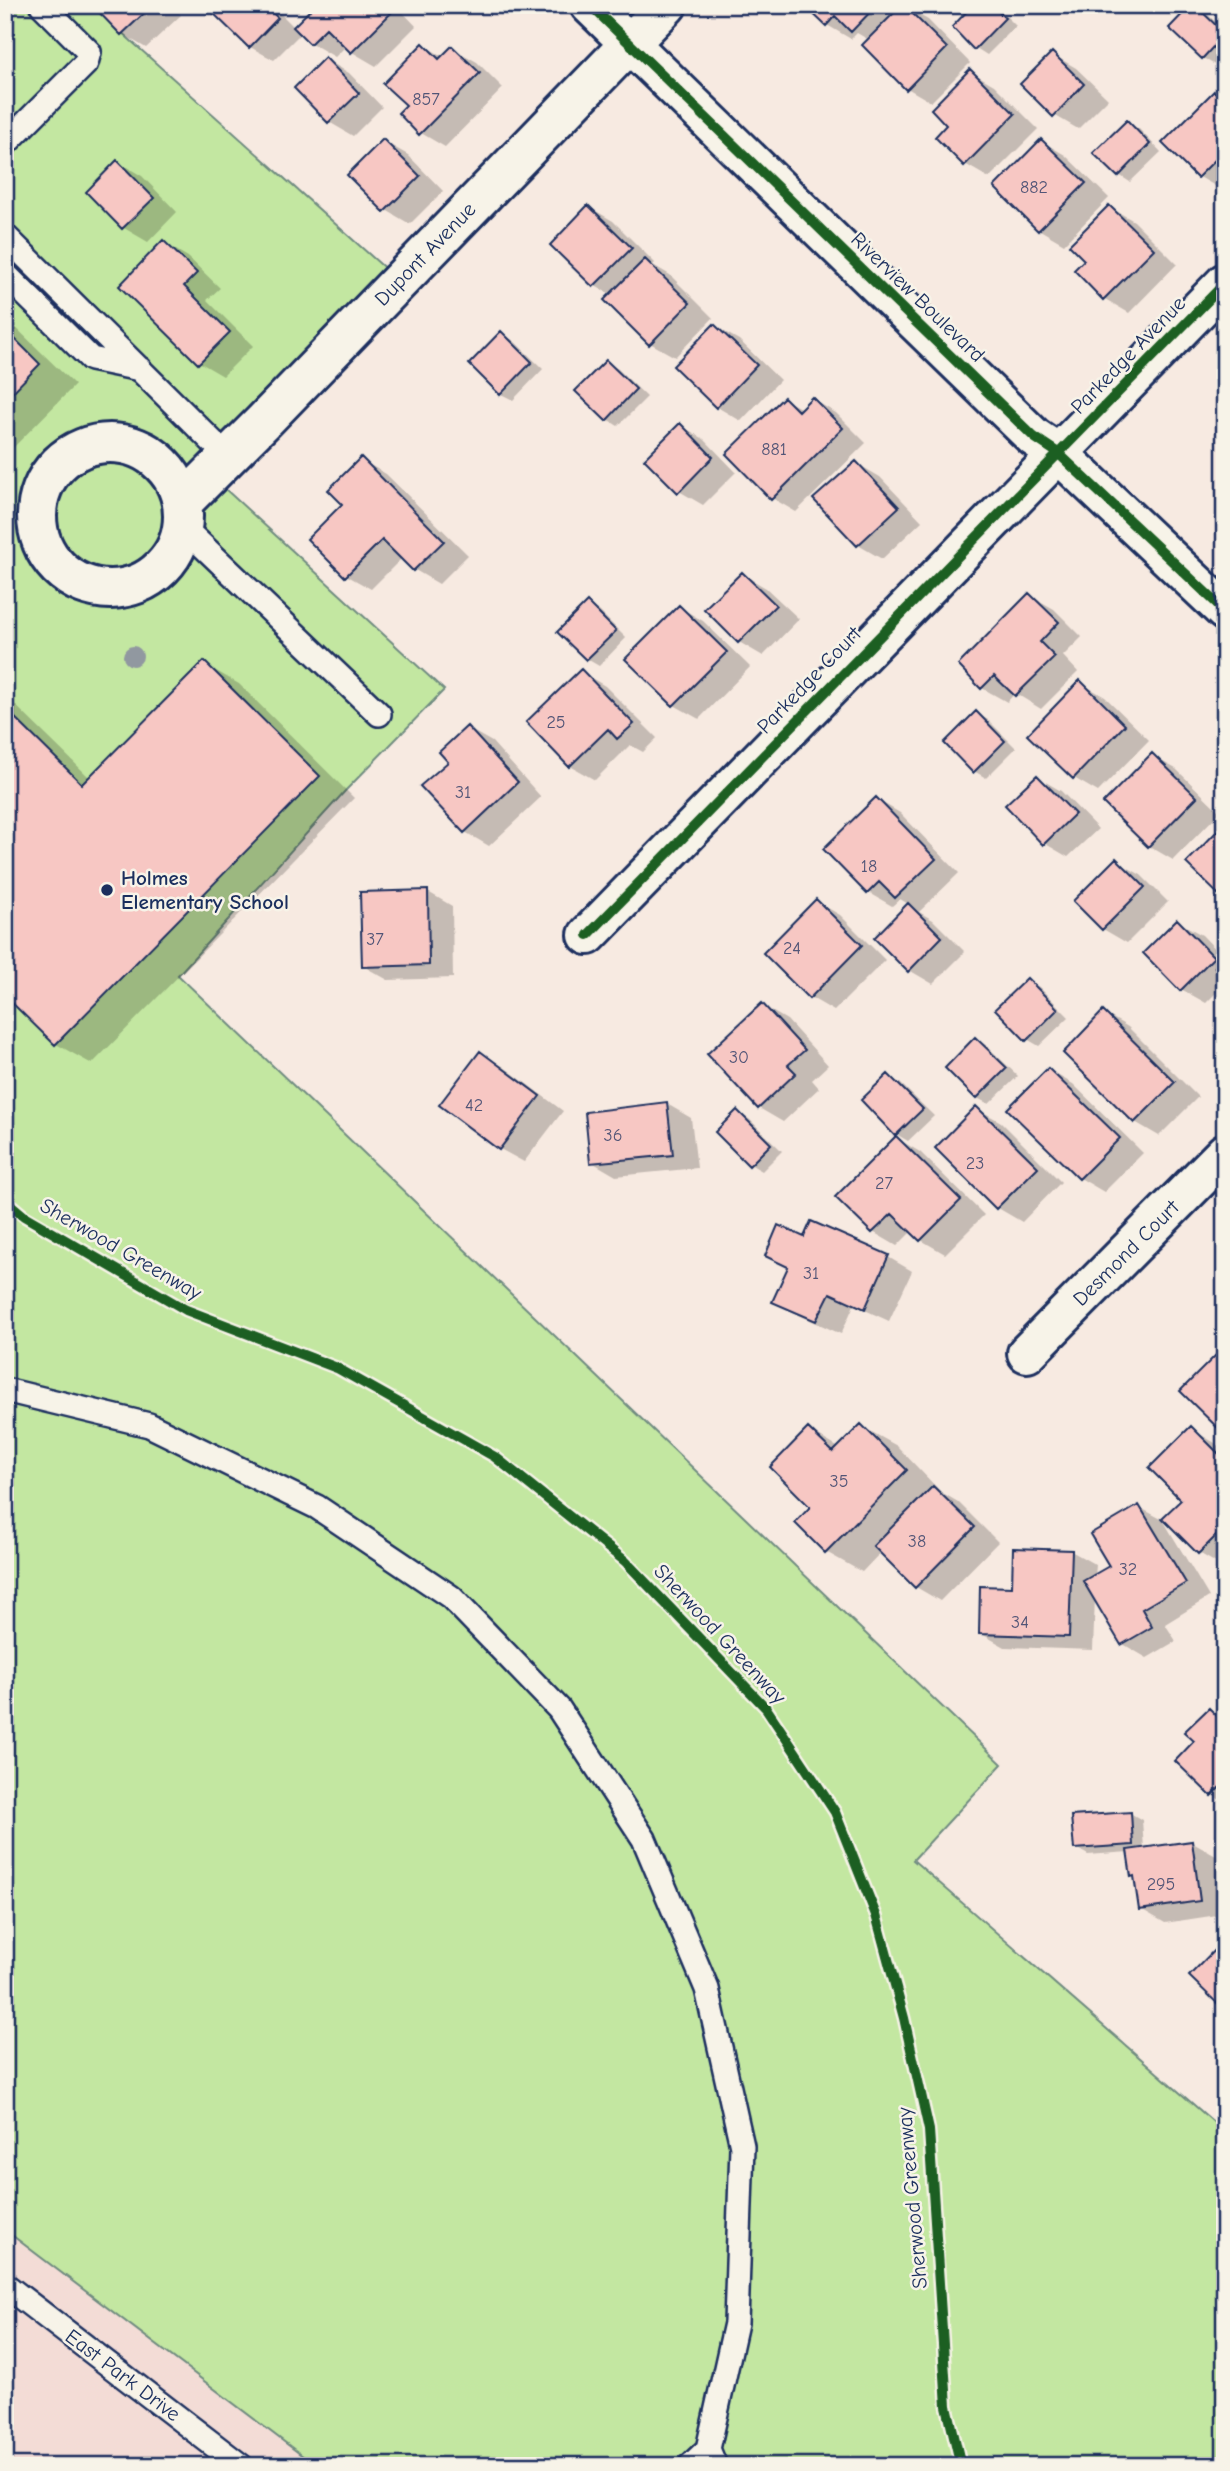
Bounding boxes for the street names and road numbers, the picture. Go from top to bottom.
street label: Dupont Avenue [370,197,480,311]
street label: Riverview Boulevard [846,227,990,367]
street label: Parkedge Avenue [1066,291,1190,419]
street label: Parkedge Court [752,621,867,738]
street label: Sherwood Greenway [36,1193,206,1305]
street label: Desmond Court [1068,1194,1185,1311]
street label: Sherwood Greenway [649,1559,791,1709]
street label: Sherwood Greenway [892,2106,932,2290]
street label: East Park Drive [61,2324,185,2426]

